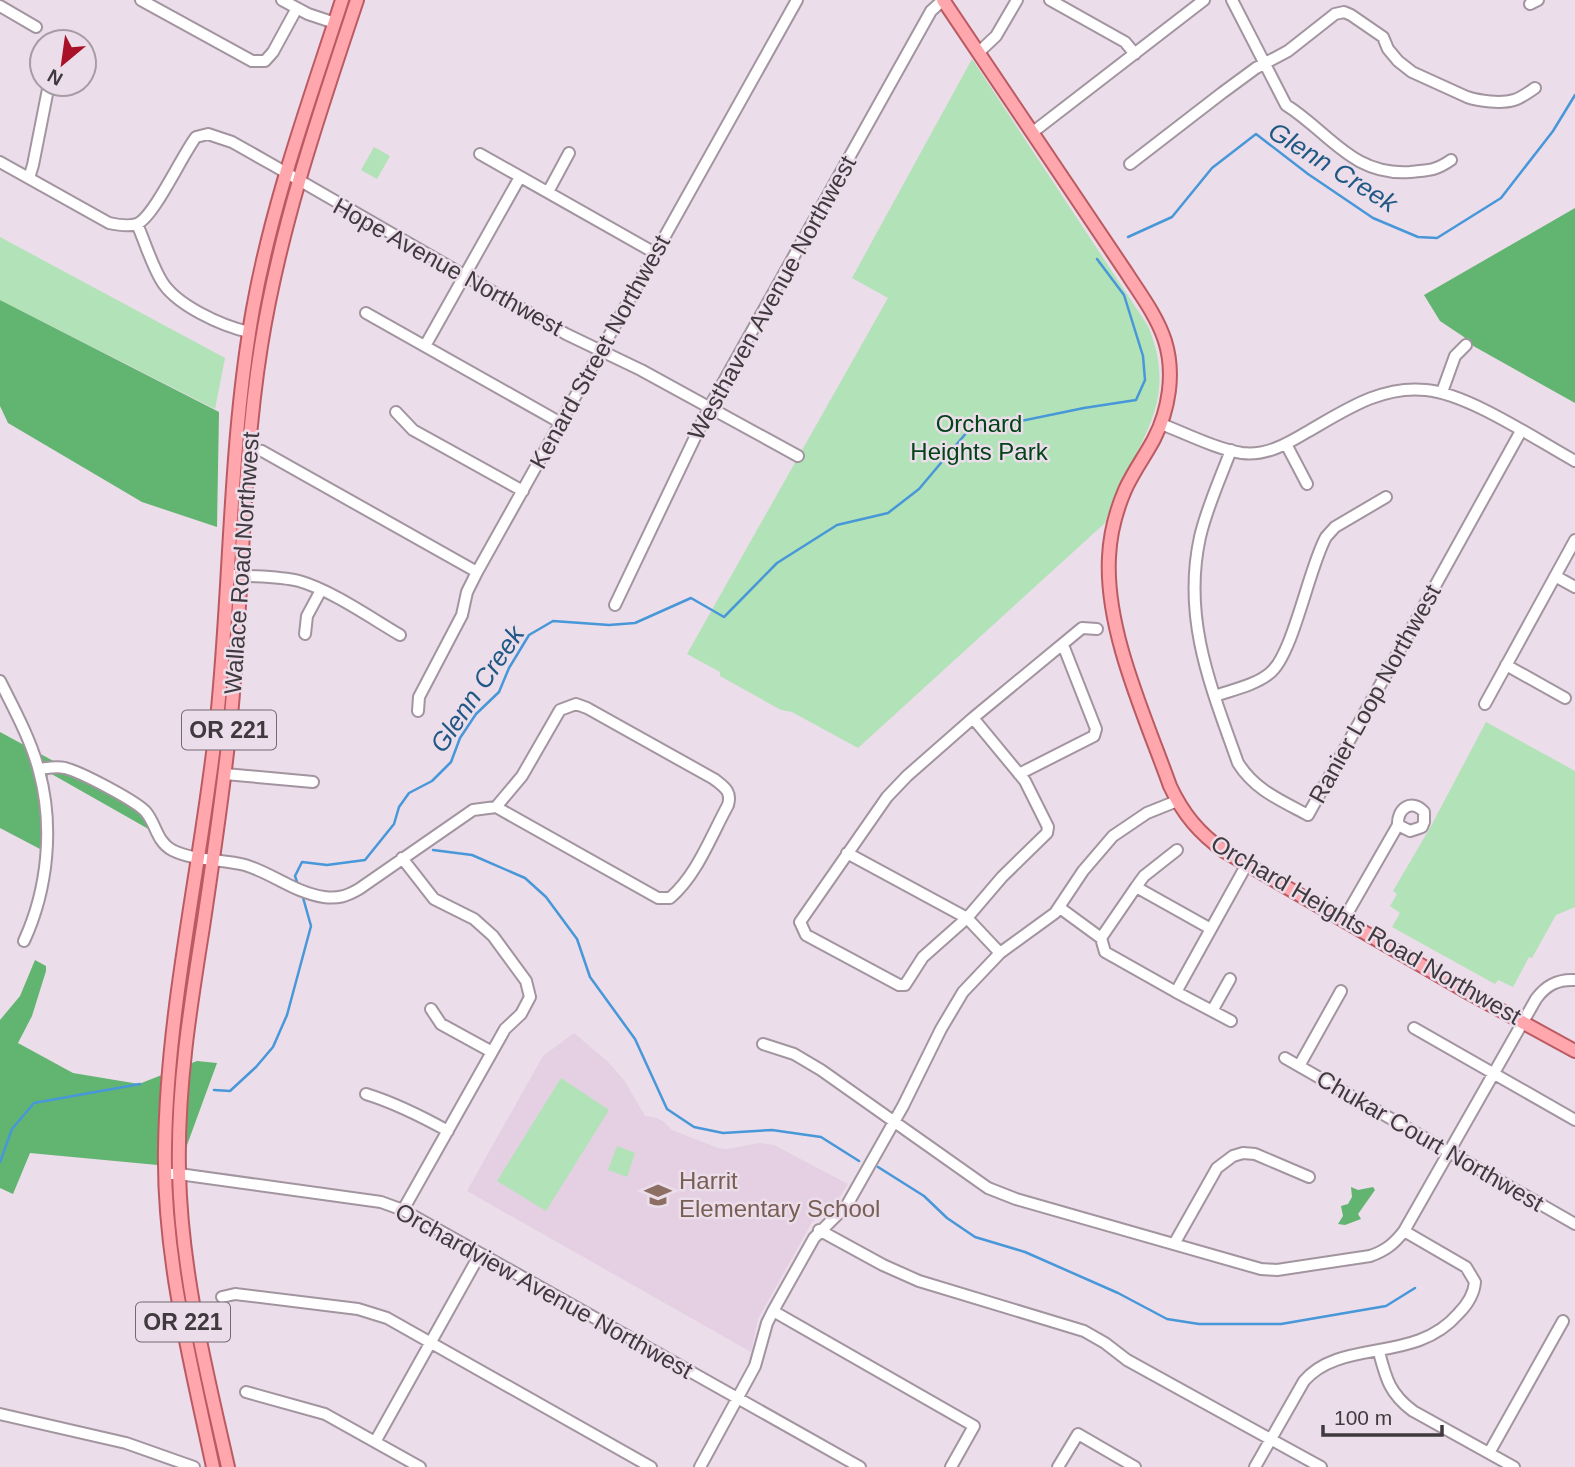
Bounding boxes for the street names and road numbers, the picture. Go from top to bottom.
street label: Westhaven Avenue Northwest [682,151,861,445]
street label: Hope Avenue Northwest [329,192,568,341]
street label: Kenard Street Northwest [524,230,675,473]
street label: Wallace Road Northwest [219,430,264,695]
street label: Ranier Loop Northwest [1303,580,1446,808]
road number: OR 221 [182,710,276,750]
street label: Orchard Heights Road Northwest [1206,830,1526,1030]
street label: Chukar Court Northwest [1312,1065,1549,1217]
street label: Orchardview Avenue Northwest [391,1197,698,1384]
road number: OR 221 [136,1302,230,1342]

